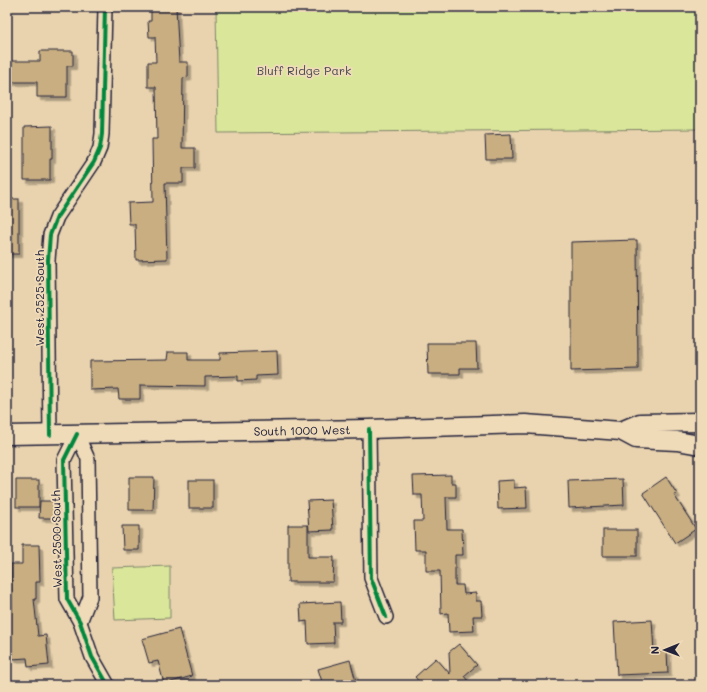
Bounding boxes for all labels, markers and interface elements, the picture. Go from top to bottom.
park label: Bluff Ridge Park [257,62,351,78]
street label: West 2525 South [31,249,47,346]
street label: South 1000 West [253,421,351,439]
street label: West 2500 South [47,490,65,588]
north arrow [645,630,685,670]
text: N [647,646,662,654]

